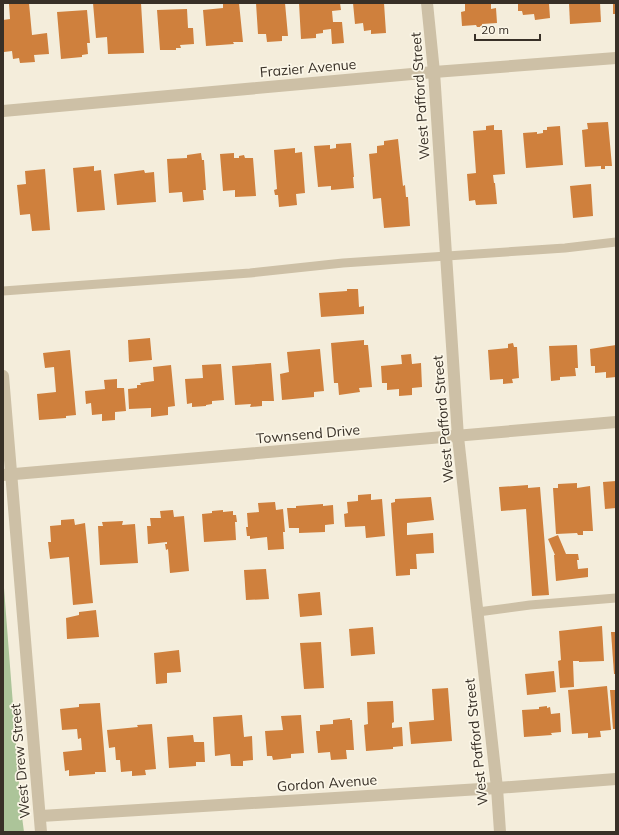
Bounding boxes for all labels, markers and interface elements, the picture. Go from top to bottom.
scale bar [475,16,540,42]
text: 20 m [481,22,509,37]
street label: West Pafford Street [407,32,433,160]
street label: Frazier Avenue [259,55,357,81]
street label: West Pafford Street [428,354,458,483]
street label: Townsend Drive [255,420,361,448]
street label: West Pafford Street [460,677,492,806]
street label: West Drew Street [6,703,34,819]
street label: Gordon Avenue [276,771,378,795]

